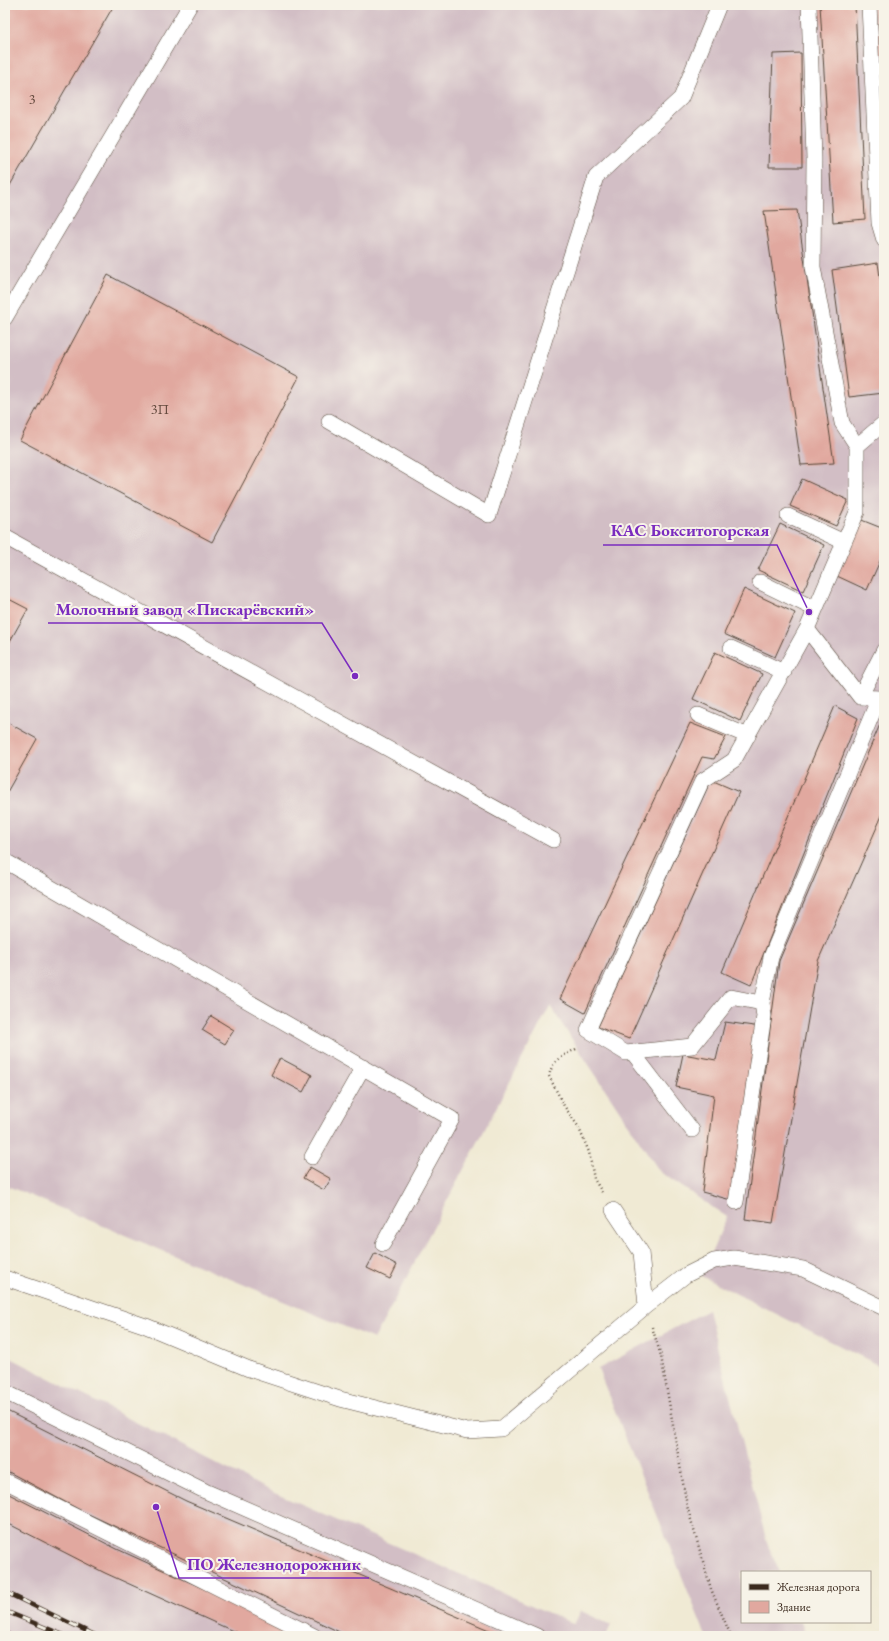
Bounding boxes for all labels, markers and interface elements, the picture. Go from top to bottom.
house number: 3 [29,90,36,108]
house number: 3П [151,400,170,418]
callout: КАС Бокситогорская [603,516,777,545]
text: КАС Бокситогорская [611,519,769,541]
callout: Молочный завод «Пискарёвский» [48,594,322,623]
text: Молочный завод «Пискарёвский» [56,598,314,620]
callout: ПО Железнодорожник [179,1549,369,1578]
text: ПО Железнодорожник [187,1553,362,1575]
legend [741,1571,871,1623]
text: Железная дорога [776,1579,860,1595]
text: Здание [777,1599,811,1615]

